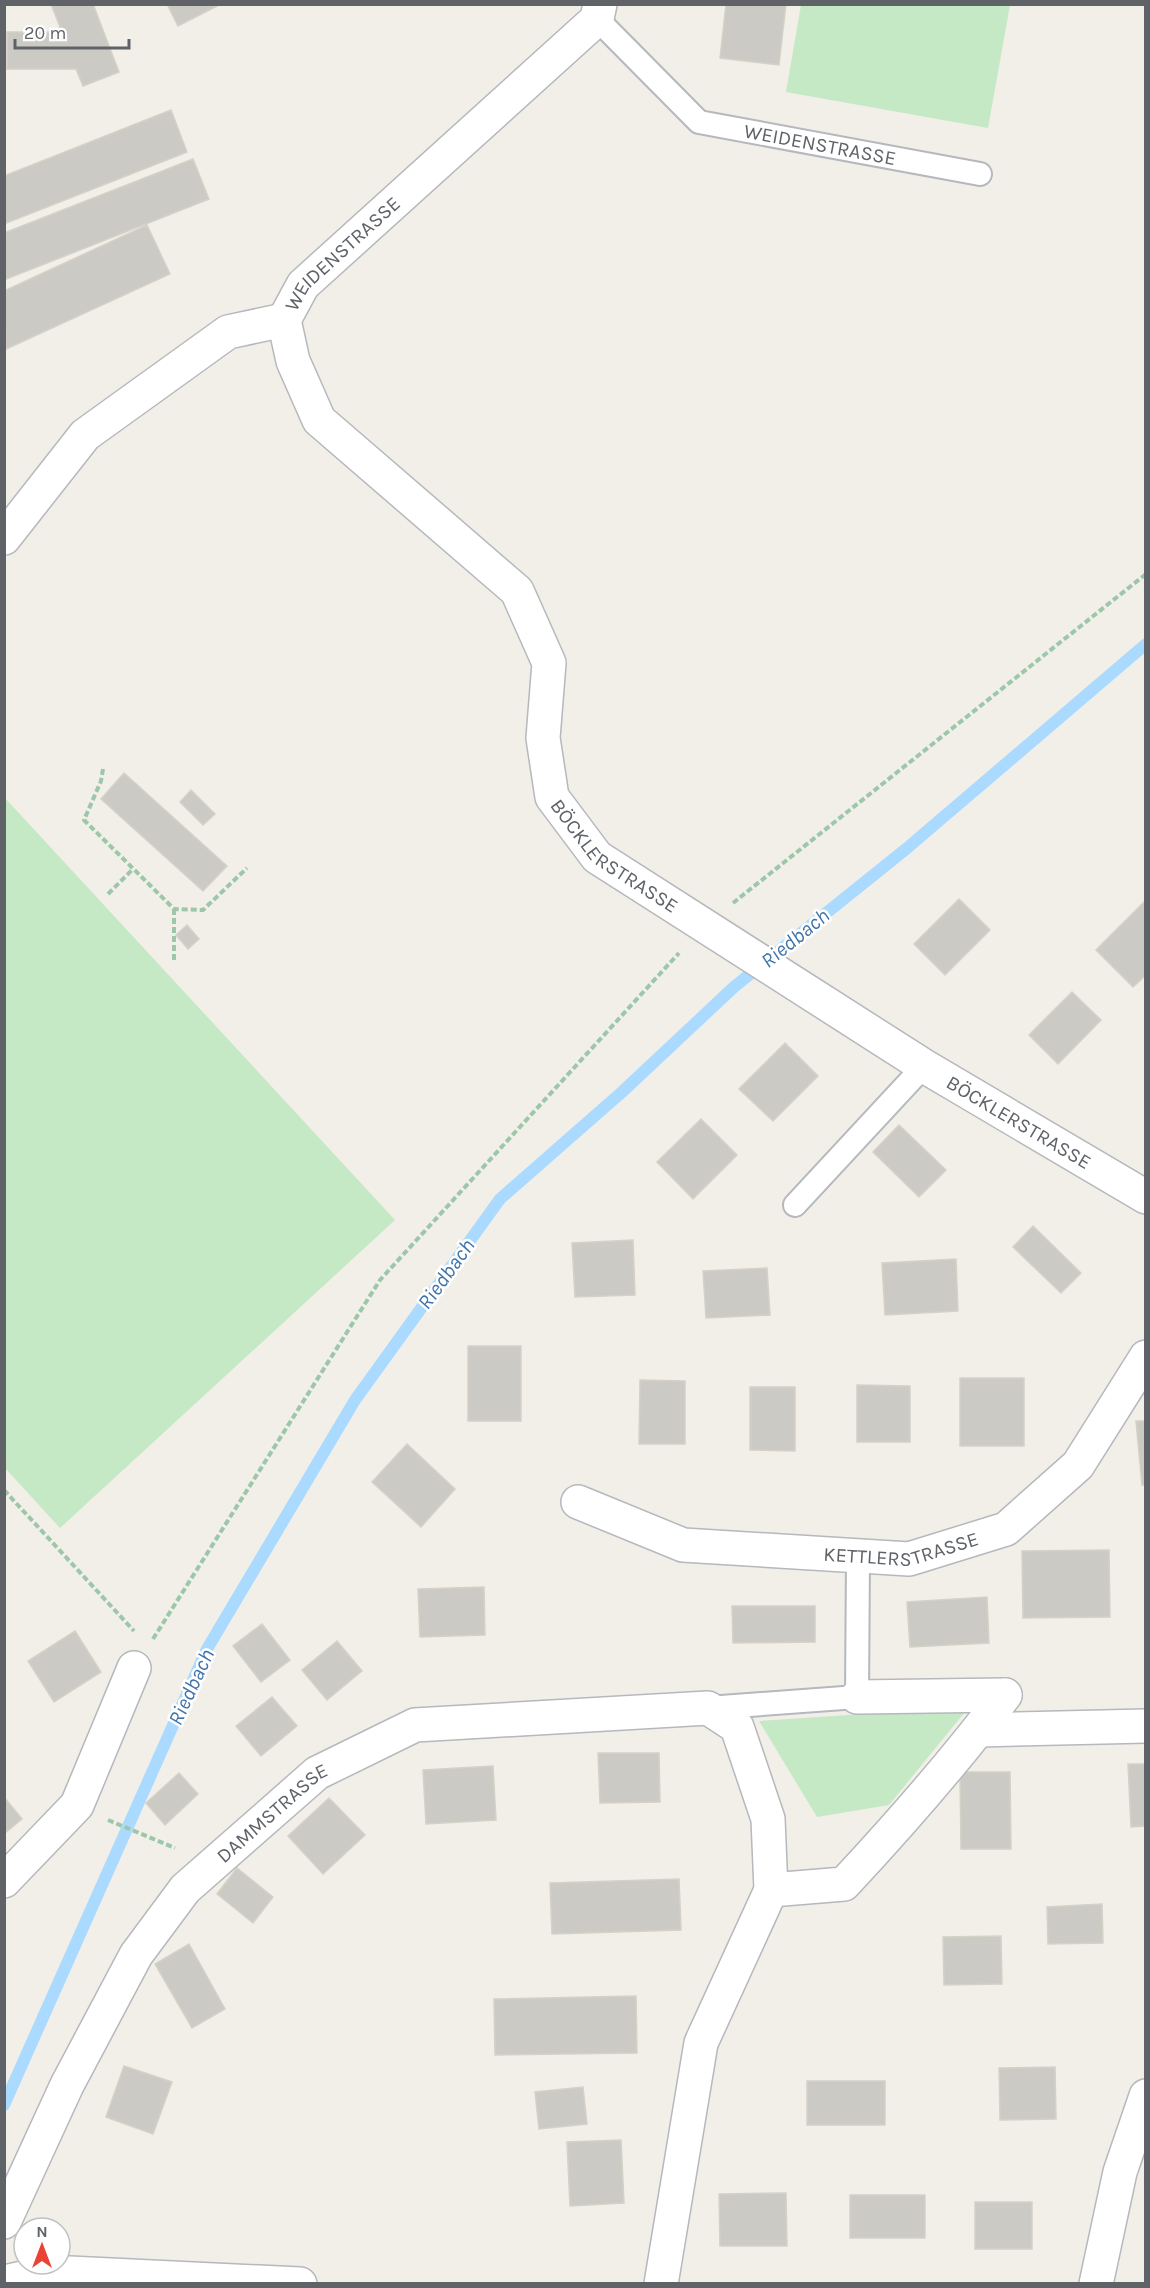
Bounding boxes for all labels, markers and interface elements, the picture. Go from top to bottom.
scale bar [15,12,129,50]
text: 20 m [24,22,66,44]
street label: WEIDENSTRASSE [742,120,898,170]
street label: WEIDENSTRASSE [280,192,405,315]
street label: BÖCKLERSTRASSE [546,795,682,918]
water label: Riedbach [756,903,834,973]
street label: BÖCKLERSTRASSE [942,1071,1095,1174]
water label: Riedbach [412,1234,480,1314]
street label: KETTLERSTRASSE [823,1527,981,1571]
water label: Riedbach [163,1645,219,1729]
street label: DAMMSTRASSE [212,1759,331,1868]
north arrow [12,2216,72,2276]
text: N [36,2222,48,2241]

